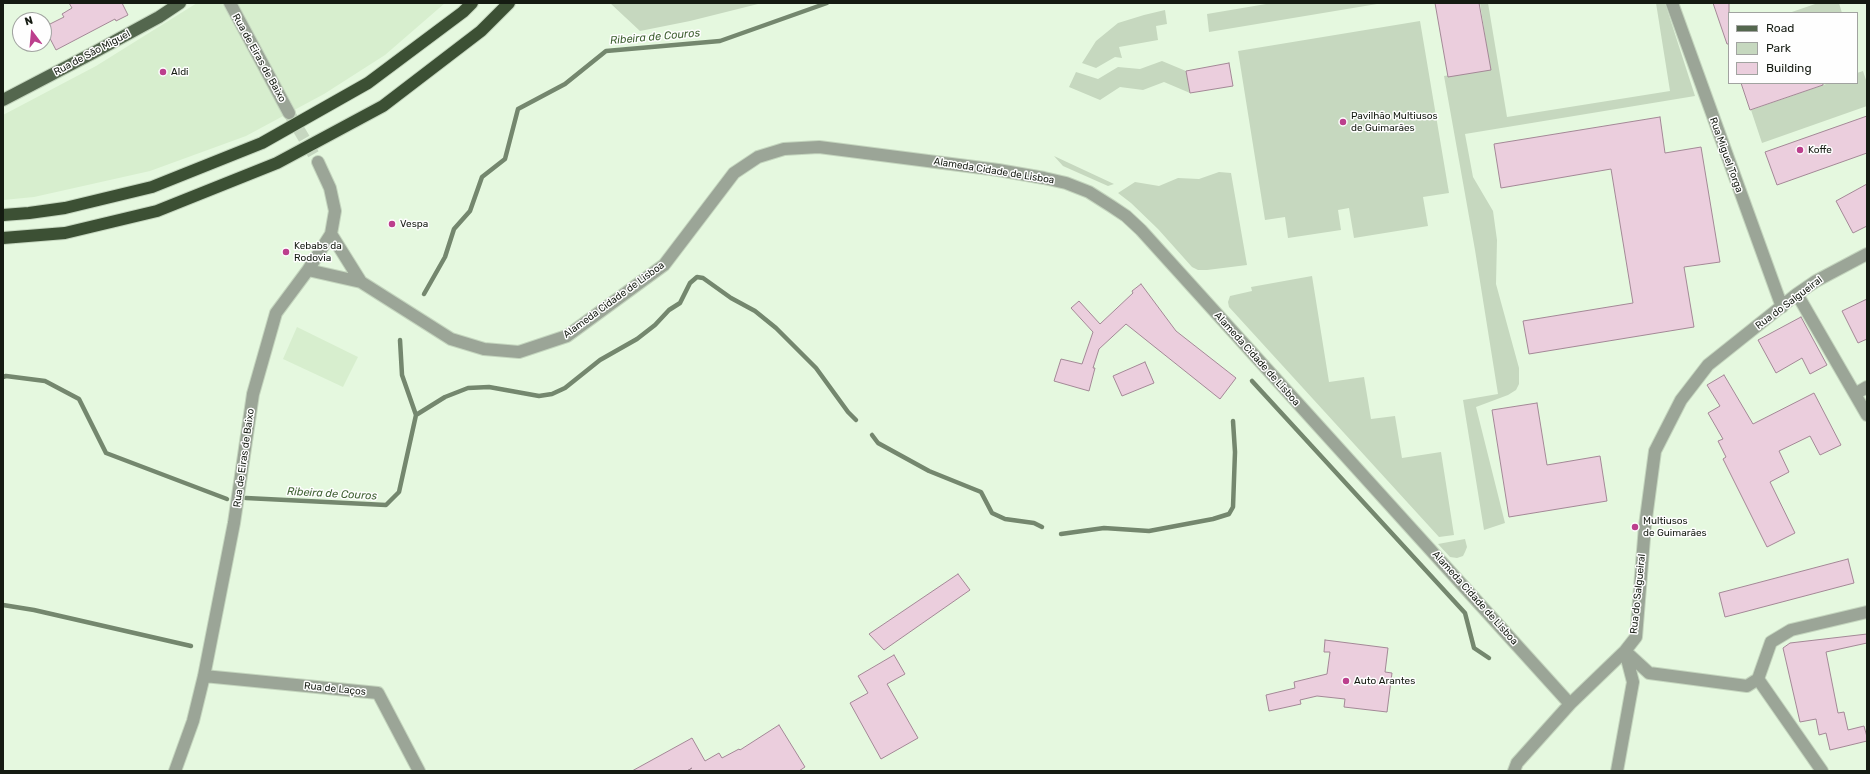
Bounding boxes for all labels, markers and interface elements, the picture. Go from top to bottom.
north arrow [12,12,52,52]
street label: Rua de Eiras de Baixo [230,12,288,104]
legend [1728,12,1858,84]
text: N [23,14,34,28]
text: Road [1766,21,1794,35]
water label: Ribeira de Couros [609,26,701,48]
street label: Rua de São Miguel [52,28,132,78]
text: Park [1766,41,1791,55]
text: Building [1766,61,1812,75]
place label: Aldi [171,66,188,78]
marker: Aldi [158,67,168,77]
place label: Pavilhão Multiusos de Guimarães [1351,110,1438,134]
street label: Rua Miguel Torga [1707,116,1745,194]
marker: Pavilhão Multiusos de Guimarães [1338,117,1348,127]
place label: Koffe [1808,144,1832,156]
marker: Koffe [1795,145,1805,155]
street label: Alameda Cidade de Lisboa [933,156,1055,186]
place label: Vespa [400,218,428,230]
marker: Vespa [387,219,397,229]
place label: Kebabs da Rodovia [294,240,342,264]
marker: Kebabs da Rodovia [281,247,291,257]
street label: Alameda Cidade de Lisboa [561,259,667,341]
street label: Rua do Salgueiral [1753,274,1825,332]
street label: Alameda Cidade de Lisboa [1212,310,1302,408]
street label: Rua de Eiras de Baixo [231,408,257,508]
water label: Ribeira de Couros [287,485,377,503]
place label: Multiusos de Guimarães [1643,515,1707,538]
marker: Multiusos de Guimarães [1630,522,1640,532]
street label: Alameda Cidade de Lisboa [1430,549,1520,647]
street label: Rua do Salgueiral [1628,553,1648,635]
place label: Auto Arantes [1354,675,1415,687]
marker: Auto Arantes [1341,676,1351,686]
street label: Rua de Laços [304,680,366,698]

